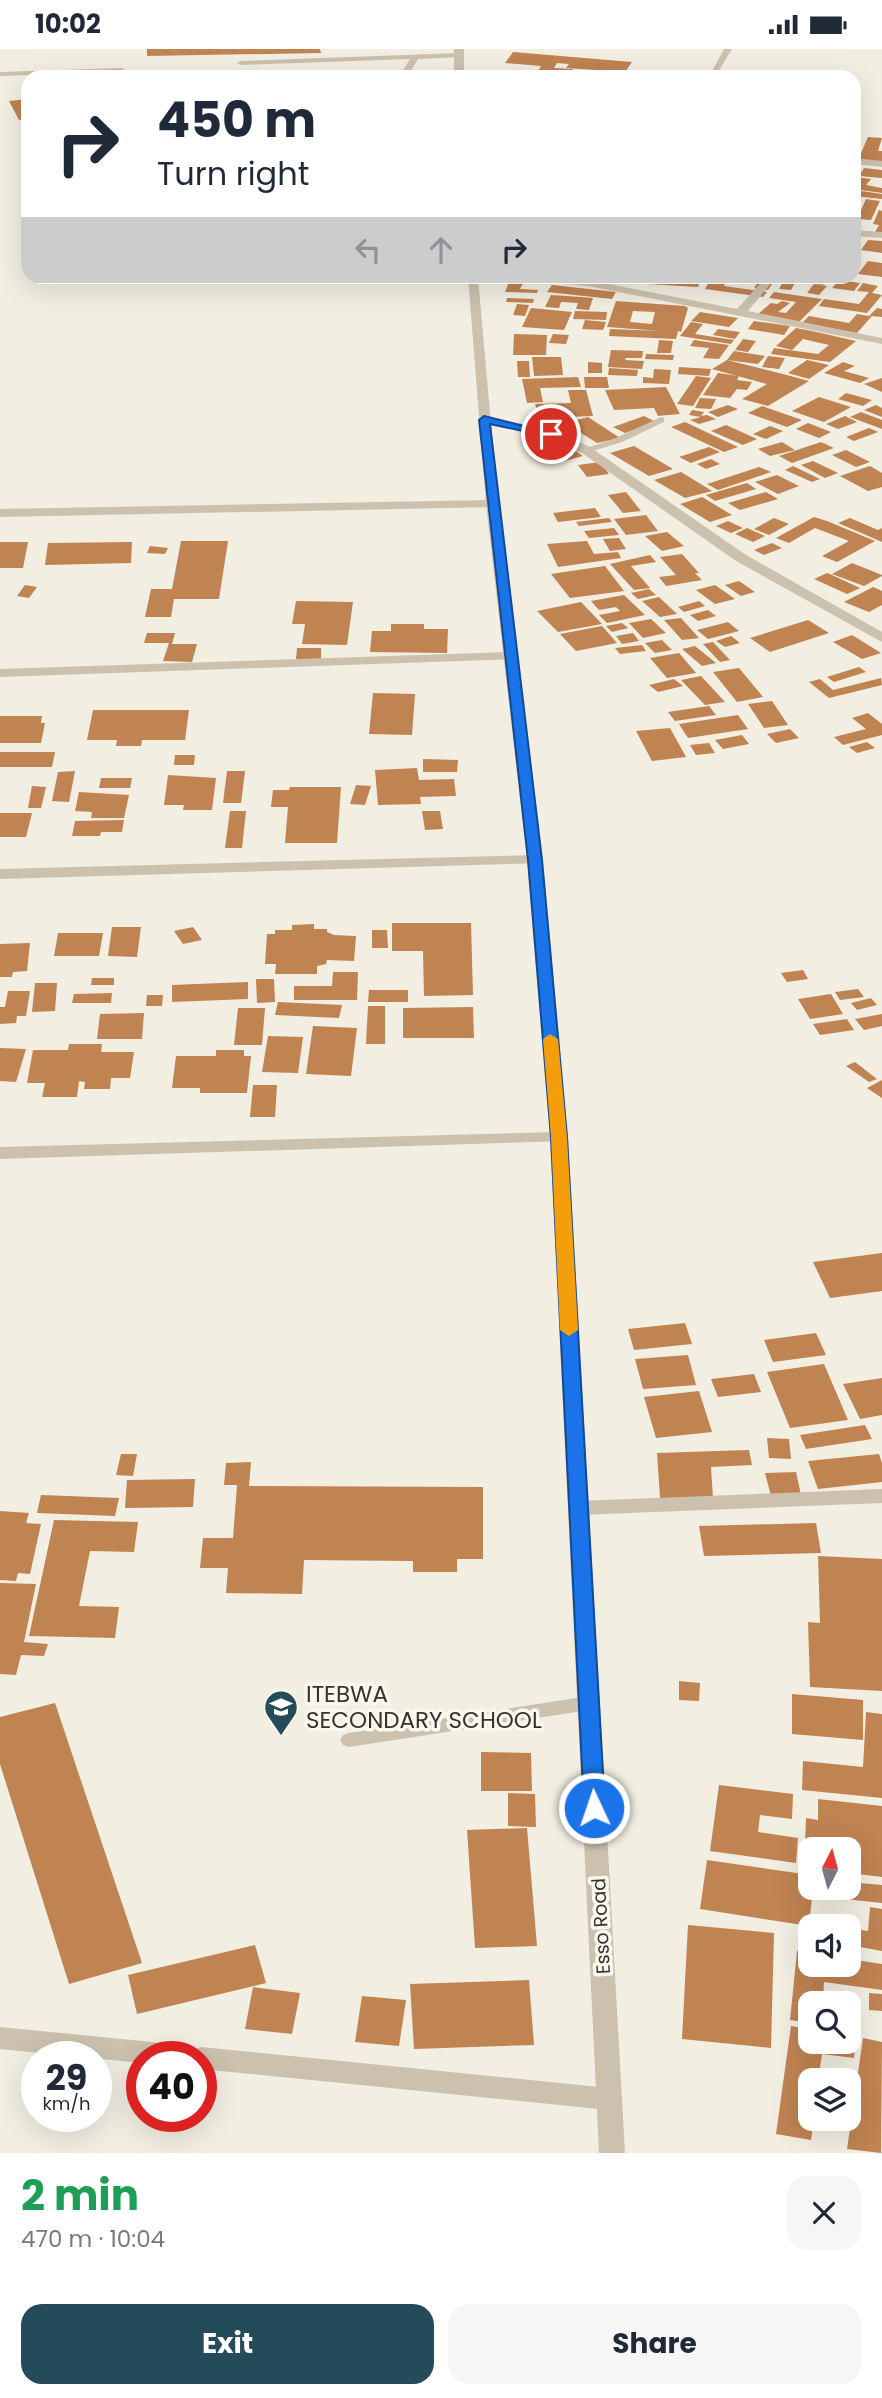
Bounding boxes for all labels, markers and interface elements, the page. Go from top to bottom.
text: 10:02 [35,6,101,42]
text: 450 m [157,86,316,154]
icon: right [42,98,133,189]
text: Turn right [157,151,309,196]
icon: left [349,231,387,269]
icon: ahead [422,231,460,269]
icon: right [495,231,533,269]
pin [521,404,581,464]
icon: arrive [532,415,570,453]
place label: ITEBWA SECONDARY SCHOOL [306,1678,542,1736]
school or university icon: ITEBWA SECONDARY SCHOOL [262,1688,300,1737]
position arrow [557,1771,631,1845]
north arrow [798,1837,861,1901]
map controls [798,1837,861,2131]
street label: Esso Road [585,1877,617,1975]
button: sound [798,1914,861,1977]
button: search [798,1991,861,2054]
speed limit sign: 40 [126,2041,217,2132]
text: 29 [46,2053,87,2102]
button: layers [798,2068,861,2131]
text: km/h [43,2091,90,2116]
text: 2 min [21,2166,139,2225]
button: close [787,2176,861,2250]
text: 470 m · 10:04 [21,2223,165,2255]
button: Exit [21,2304,434,2384]
button: Share [448,2304,861,2384]

